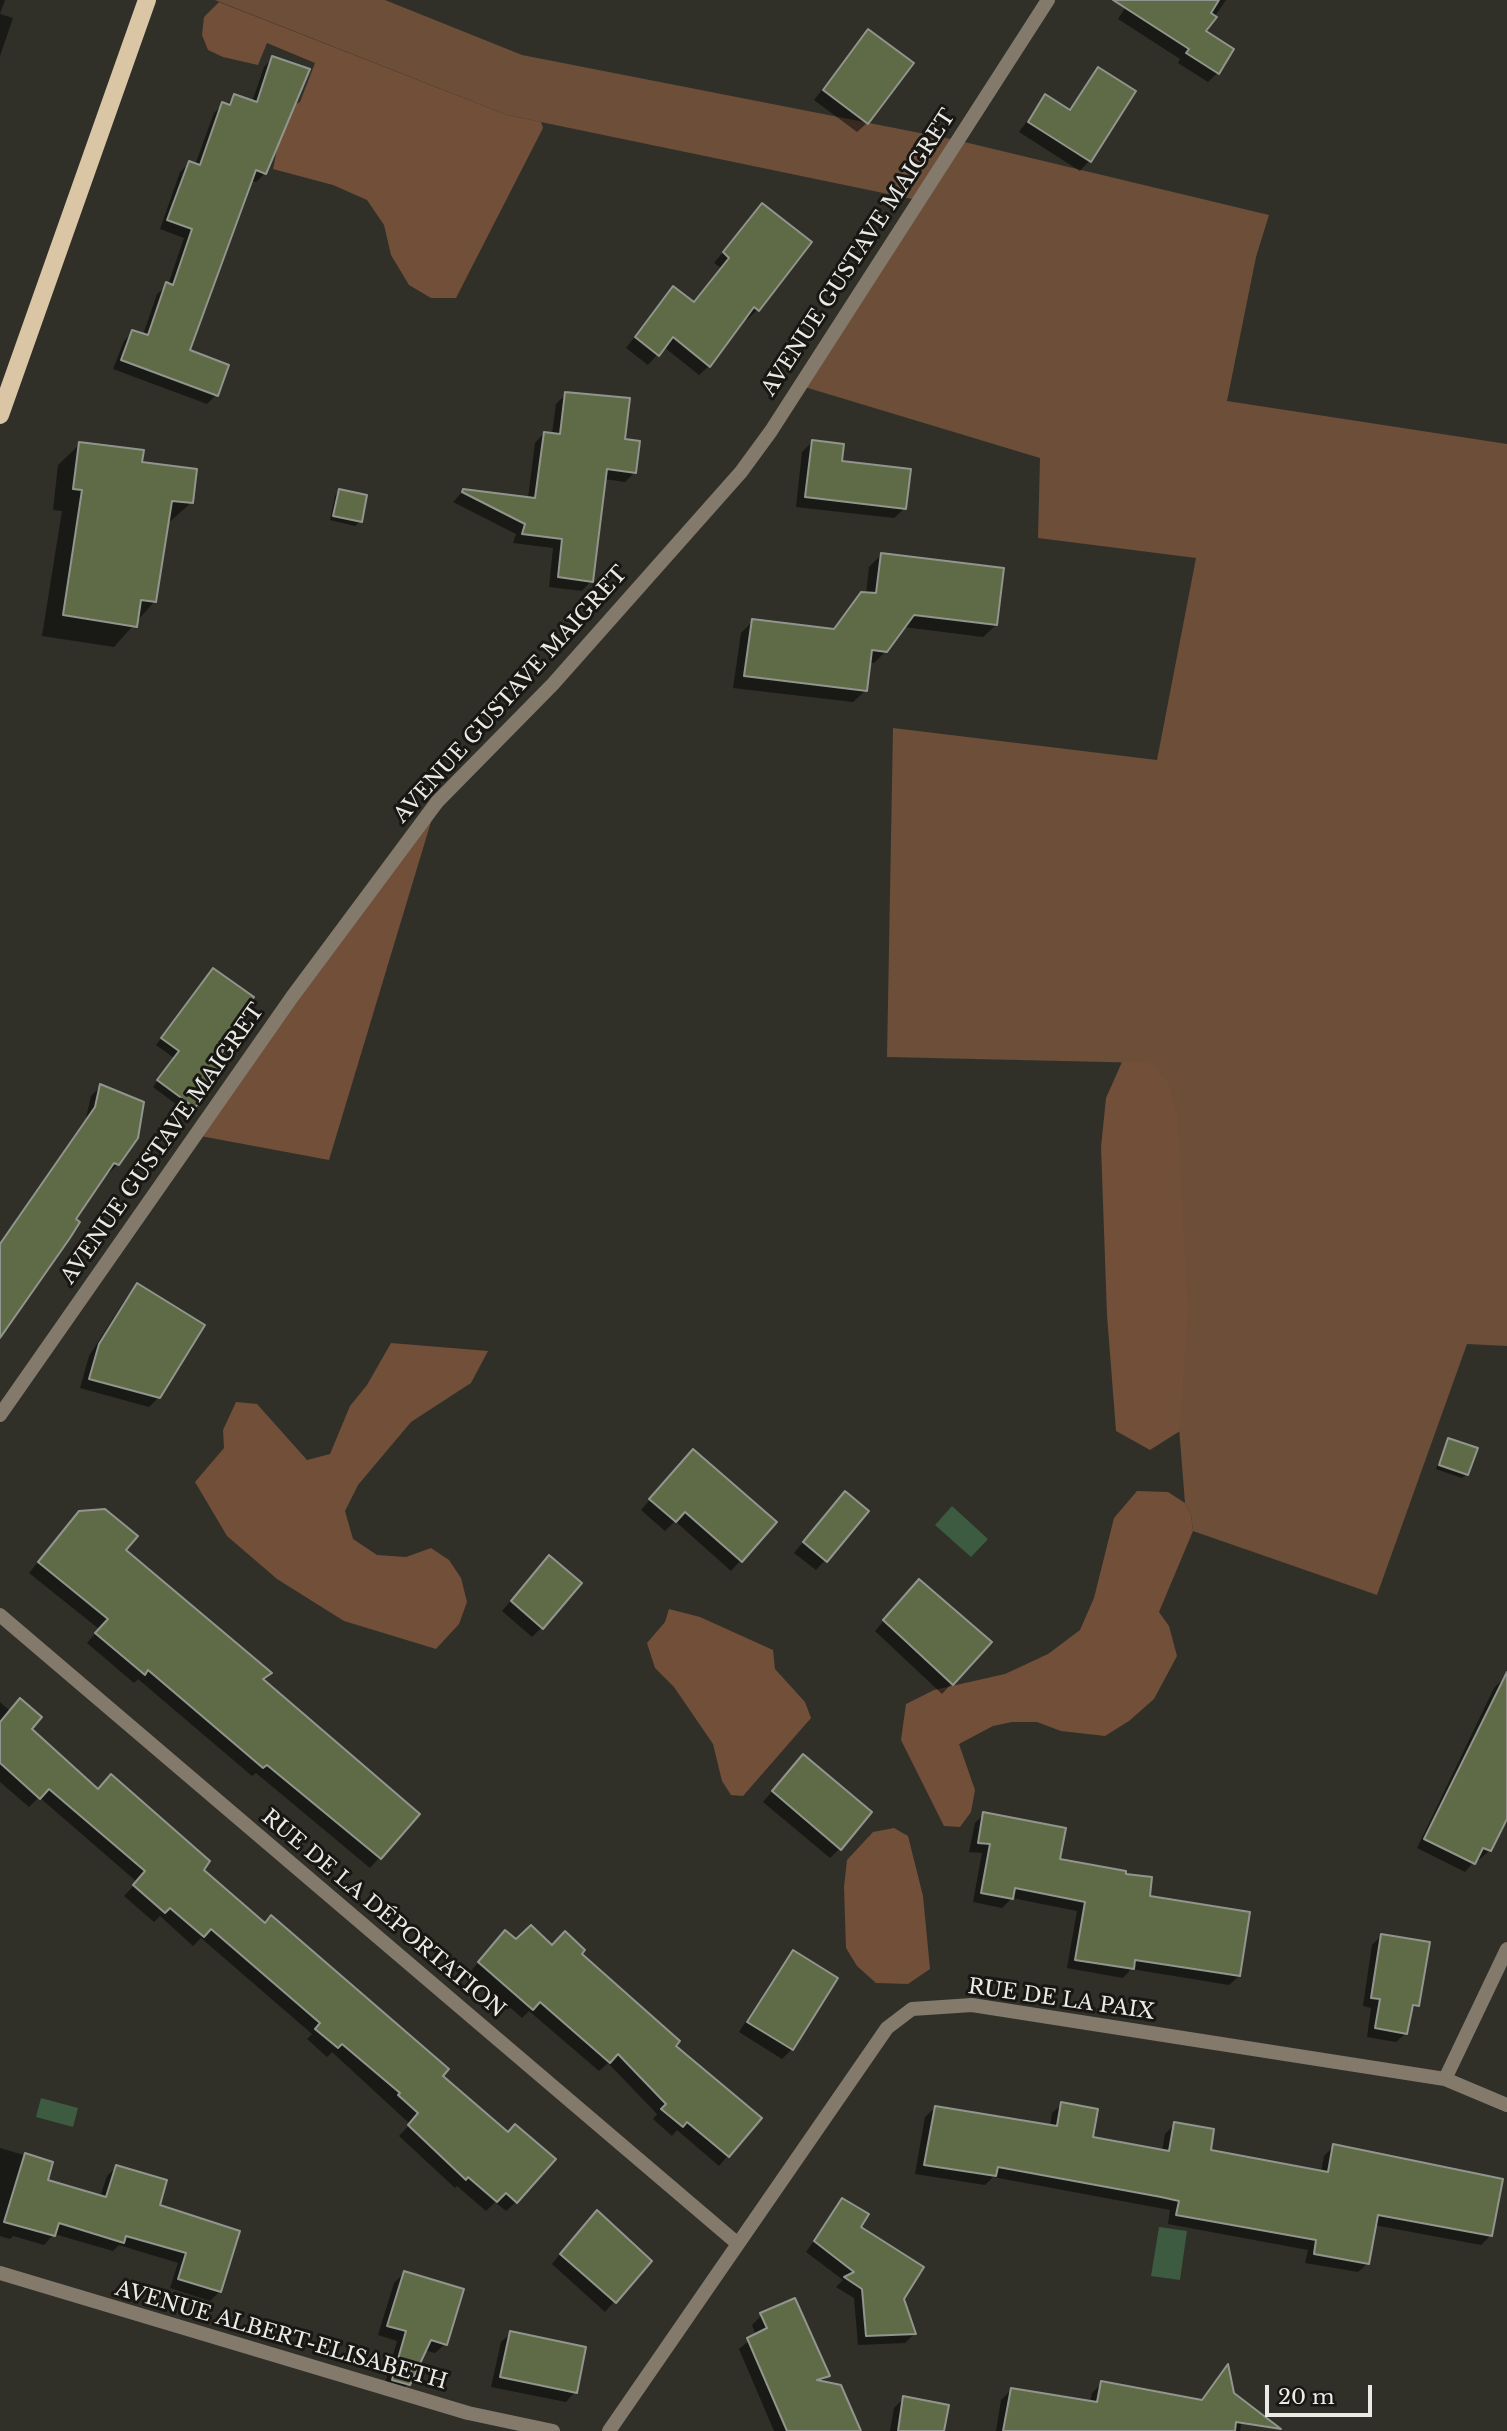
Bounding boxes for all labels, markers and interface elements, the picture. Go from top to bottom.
street label: AVENUE GUSTAVE MAIGRET [757,105,961,401]
street label: AVENUE GUSTAVE MAIGRET [389,562,633,828]
street label: AVENUE GUSTAVE MAIGRET [56,999,270,1289]
street label: RUE DE LA DÉPORTATION [256,1805,510,2023]
street label: RUE DE LA PAIX [966,1974,1156,2026]
street label: AVENUE ALBERT-ELISABETH [112,2276,450,2396]
scale bar [1269,2372,1376,2416]
text: 20 m [1278,2384,1335,2410]

